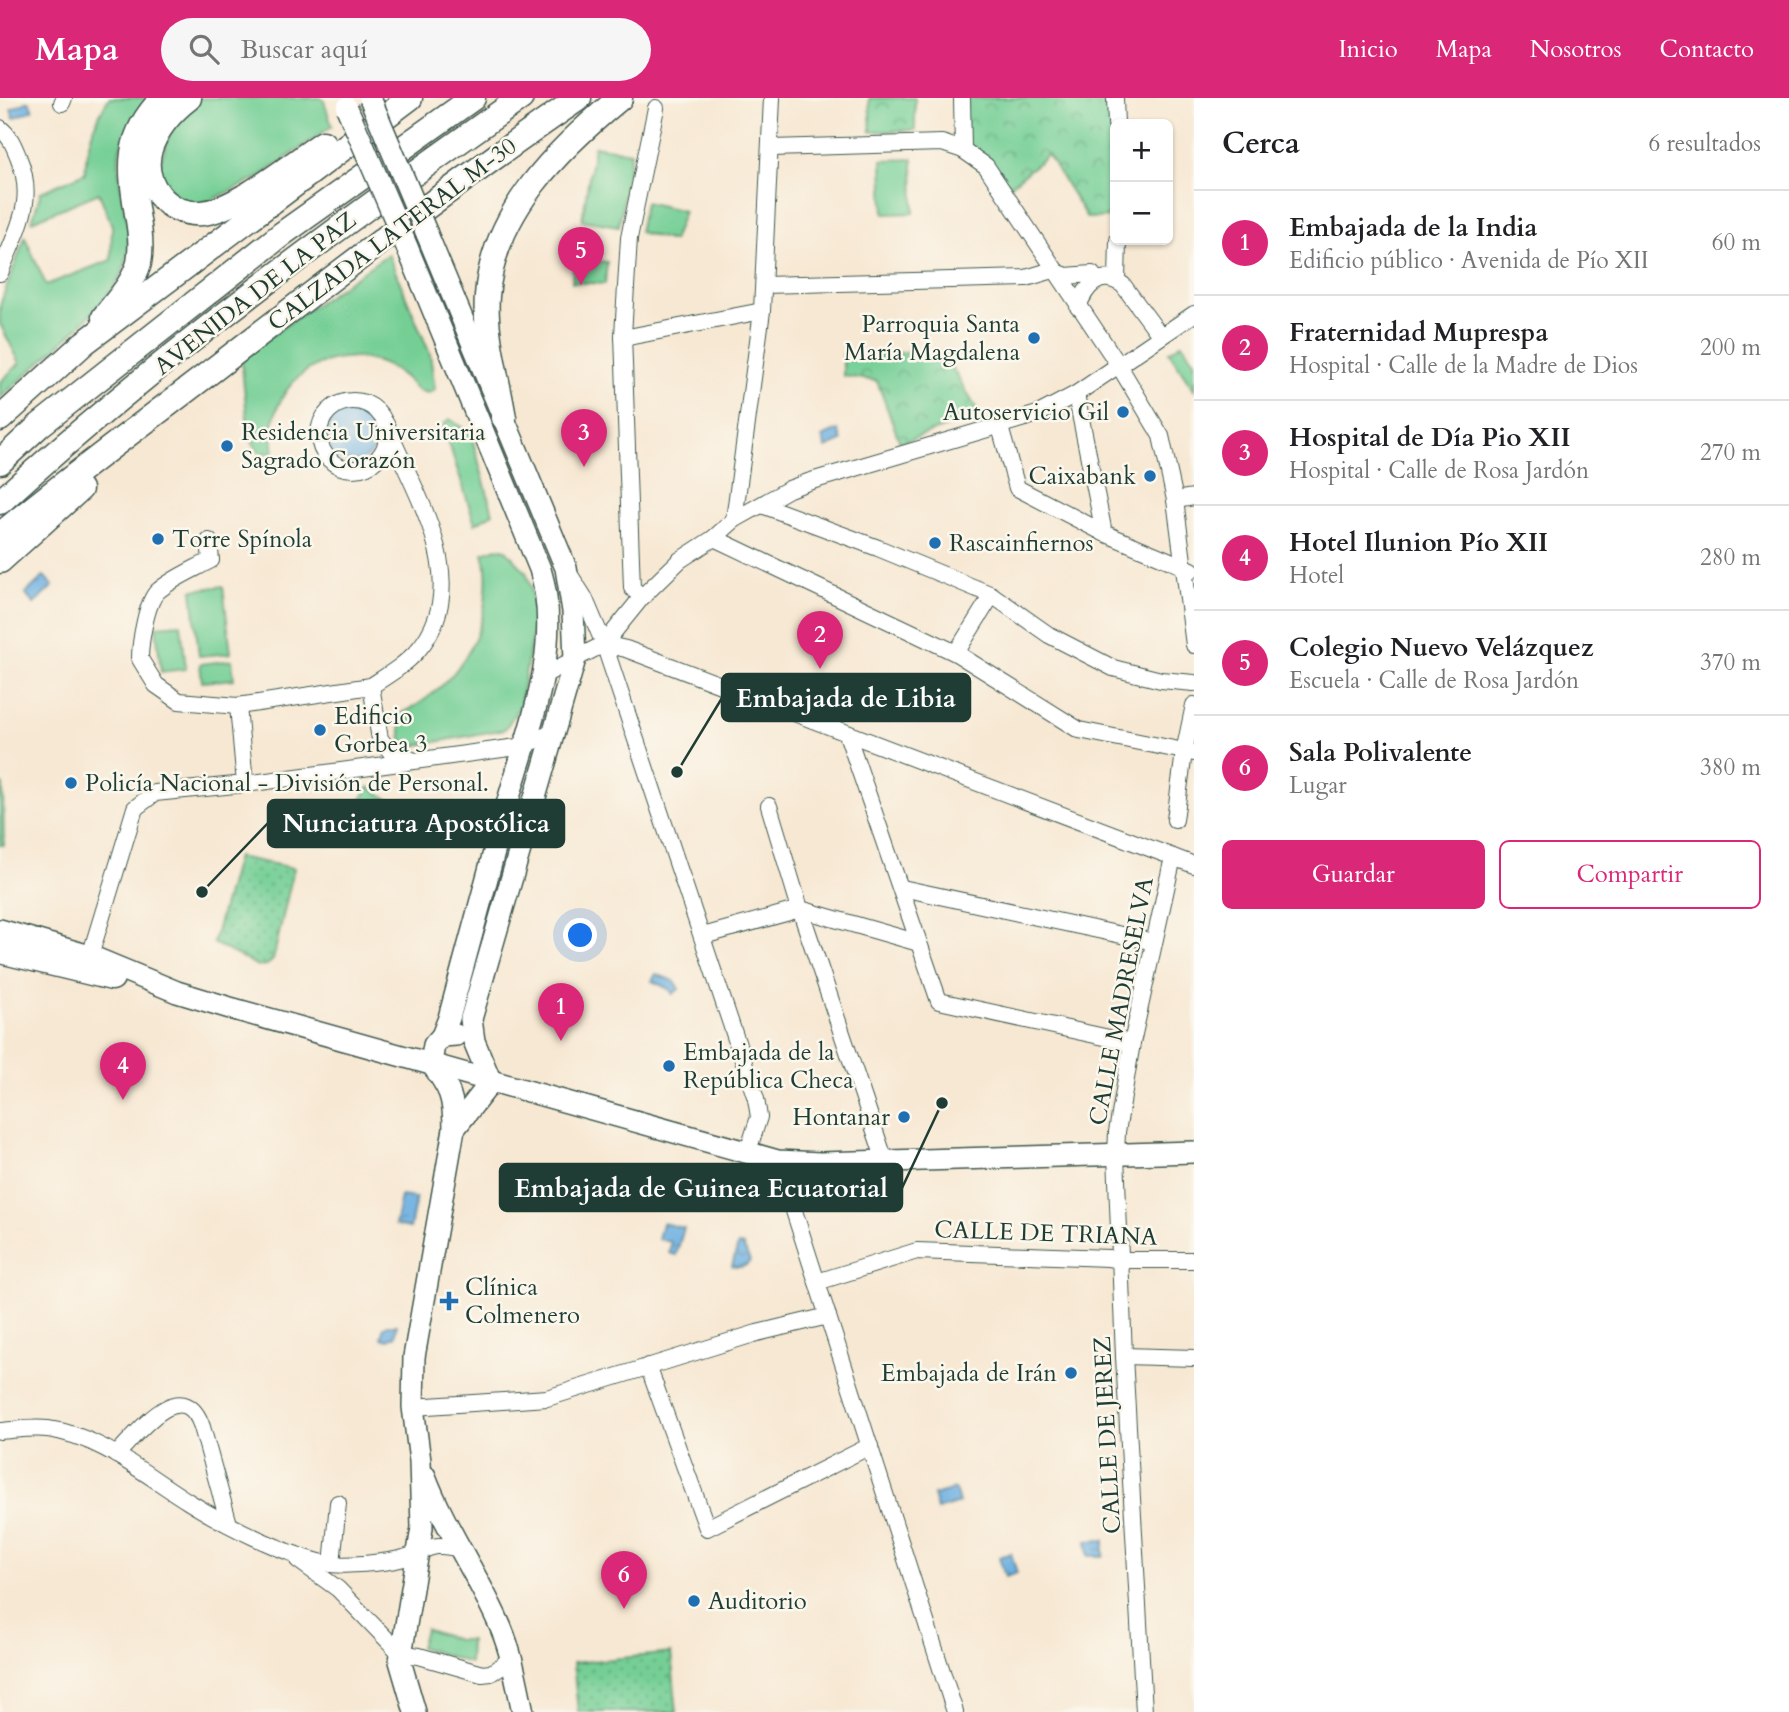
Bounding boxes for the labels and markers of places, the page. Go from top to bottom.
pin: 5 [558,227,604,285]
place label: Parroquia Santa María Magdalena [844,308,1021,369]
marker: Parroquia Santa María Magdalena [1026,330,1042,346]
place label: Autoservicio Gil [943,396,1109,429]
marker: Autoservicio Gil [1115,404,1131,420]
pin: 3 [561,409,607,467]
place label: Residencia Universitaria Sagrado Corazón [241,416,486,477]
marker: Residencia Universitaria Sagrado Corazón [219,438,235,454]
place label: Caixabank [1029,460,1136,493]
marker: Caixabank [1142,468,1158,484]
place label: Torre Spínola [172,523,313,556]
place label: Rascainfiernos [949,527,1094,560]
marker: Torre Spínola [150,531,166,547]
marker: Rascainfiernos [927,535,943,551]
pin: 2 [797,611,843,669]
callout: Embajada de Libia [722,674,970,721]
place label: Edificio Gorbea 3 [334,700,428,761]
marker: Edificio Gorbea 3 [312,722,328,738]
place label: Policía Nacional - División de Personal. [85,767,489,800]
marker: Policía Nacional - División de Personal. [63,775,79,791]
callout: Nunciatura Apostólica [268,800,564,847]
pin: 1 [538,983,584,1041]
place label: Embajada de la República Checa [683,1036,854,1097]
pin: 4 [100,1042,146,1100]
marker: Embajada de la República Checa [661,1058,677,1074]
place label: Hontanar [793,1101,890,1134]
marker: Hontanar [896,1109,912,1125]
callout: Embajada de Guinea Ecuatorial [500,1164,902,1211]
place label: Clínica Colmenero [465,1271,580,1332]
marker: Clínica Colmenero [439,1291,459,1311]
place label: Embajada de Irán [881,1357,1057,1390]
marker: Embajada de Irán [1063,1365,1079,1381]
pin: 6 [601,1551,647,1609]
place label: Auditorio [708,1585,807,1618]
marker: Auditorio [686,1593,702,1609]

